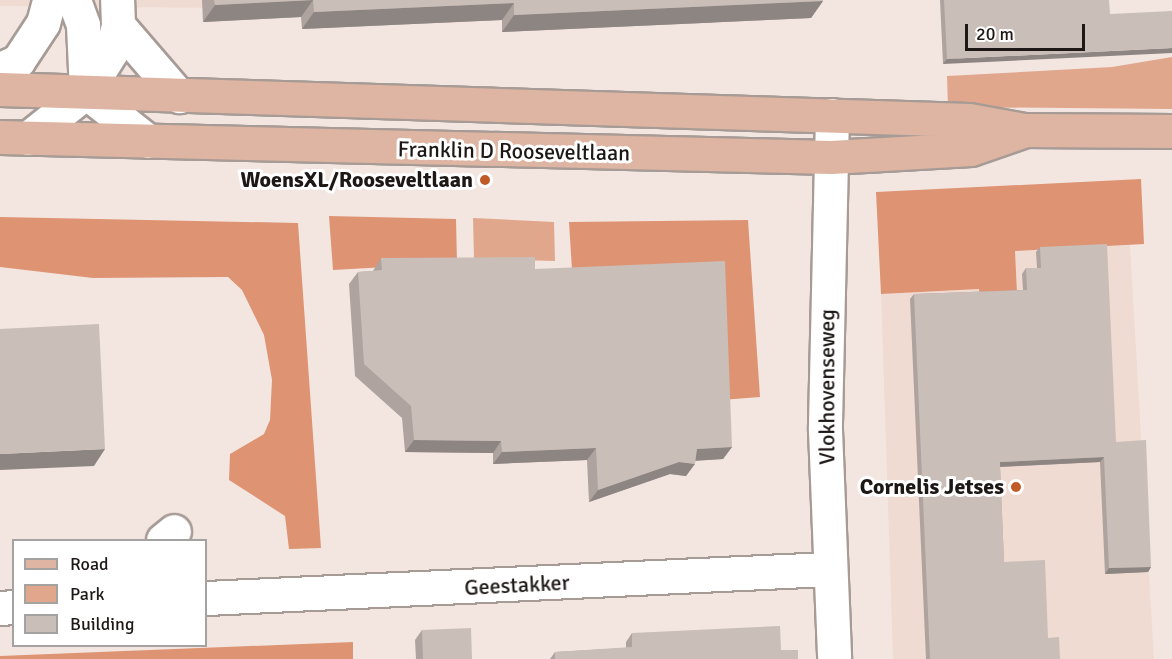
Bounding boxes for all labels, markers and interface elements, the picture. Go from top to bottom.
scale bar [968,12,1088,50]
text: 20 m [976,23,1014,45]
street label: Franklin D Rooseveltlaan [398,136,630,166]
place label: WoensXL/Rooseveltlaan [241,167,473,193]
marker: WoensXL/Rooseveltlaan [478,173,492,187]
street label: Vlokhovenseweg [814,309,840,465]
place label: Cornelis Jetses [860,474,1004,500]
marker: Cornelis Jetses [1009,480,1023,494]
legend [12,539,207,647]
text: Road [70,553,109,575]
street label: Geestakker [464,569,570,601]
text: Park [70,583,105,605]
text: Building [70,613,134,635]

